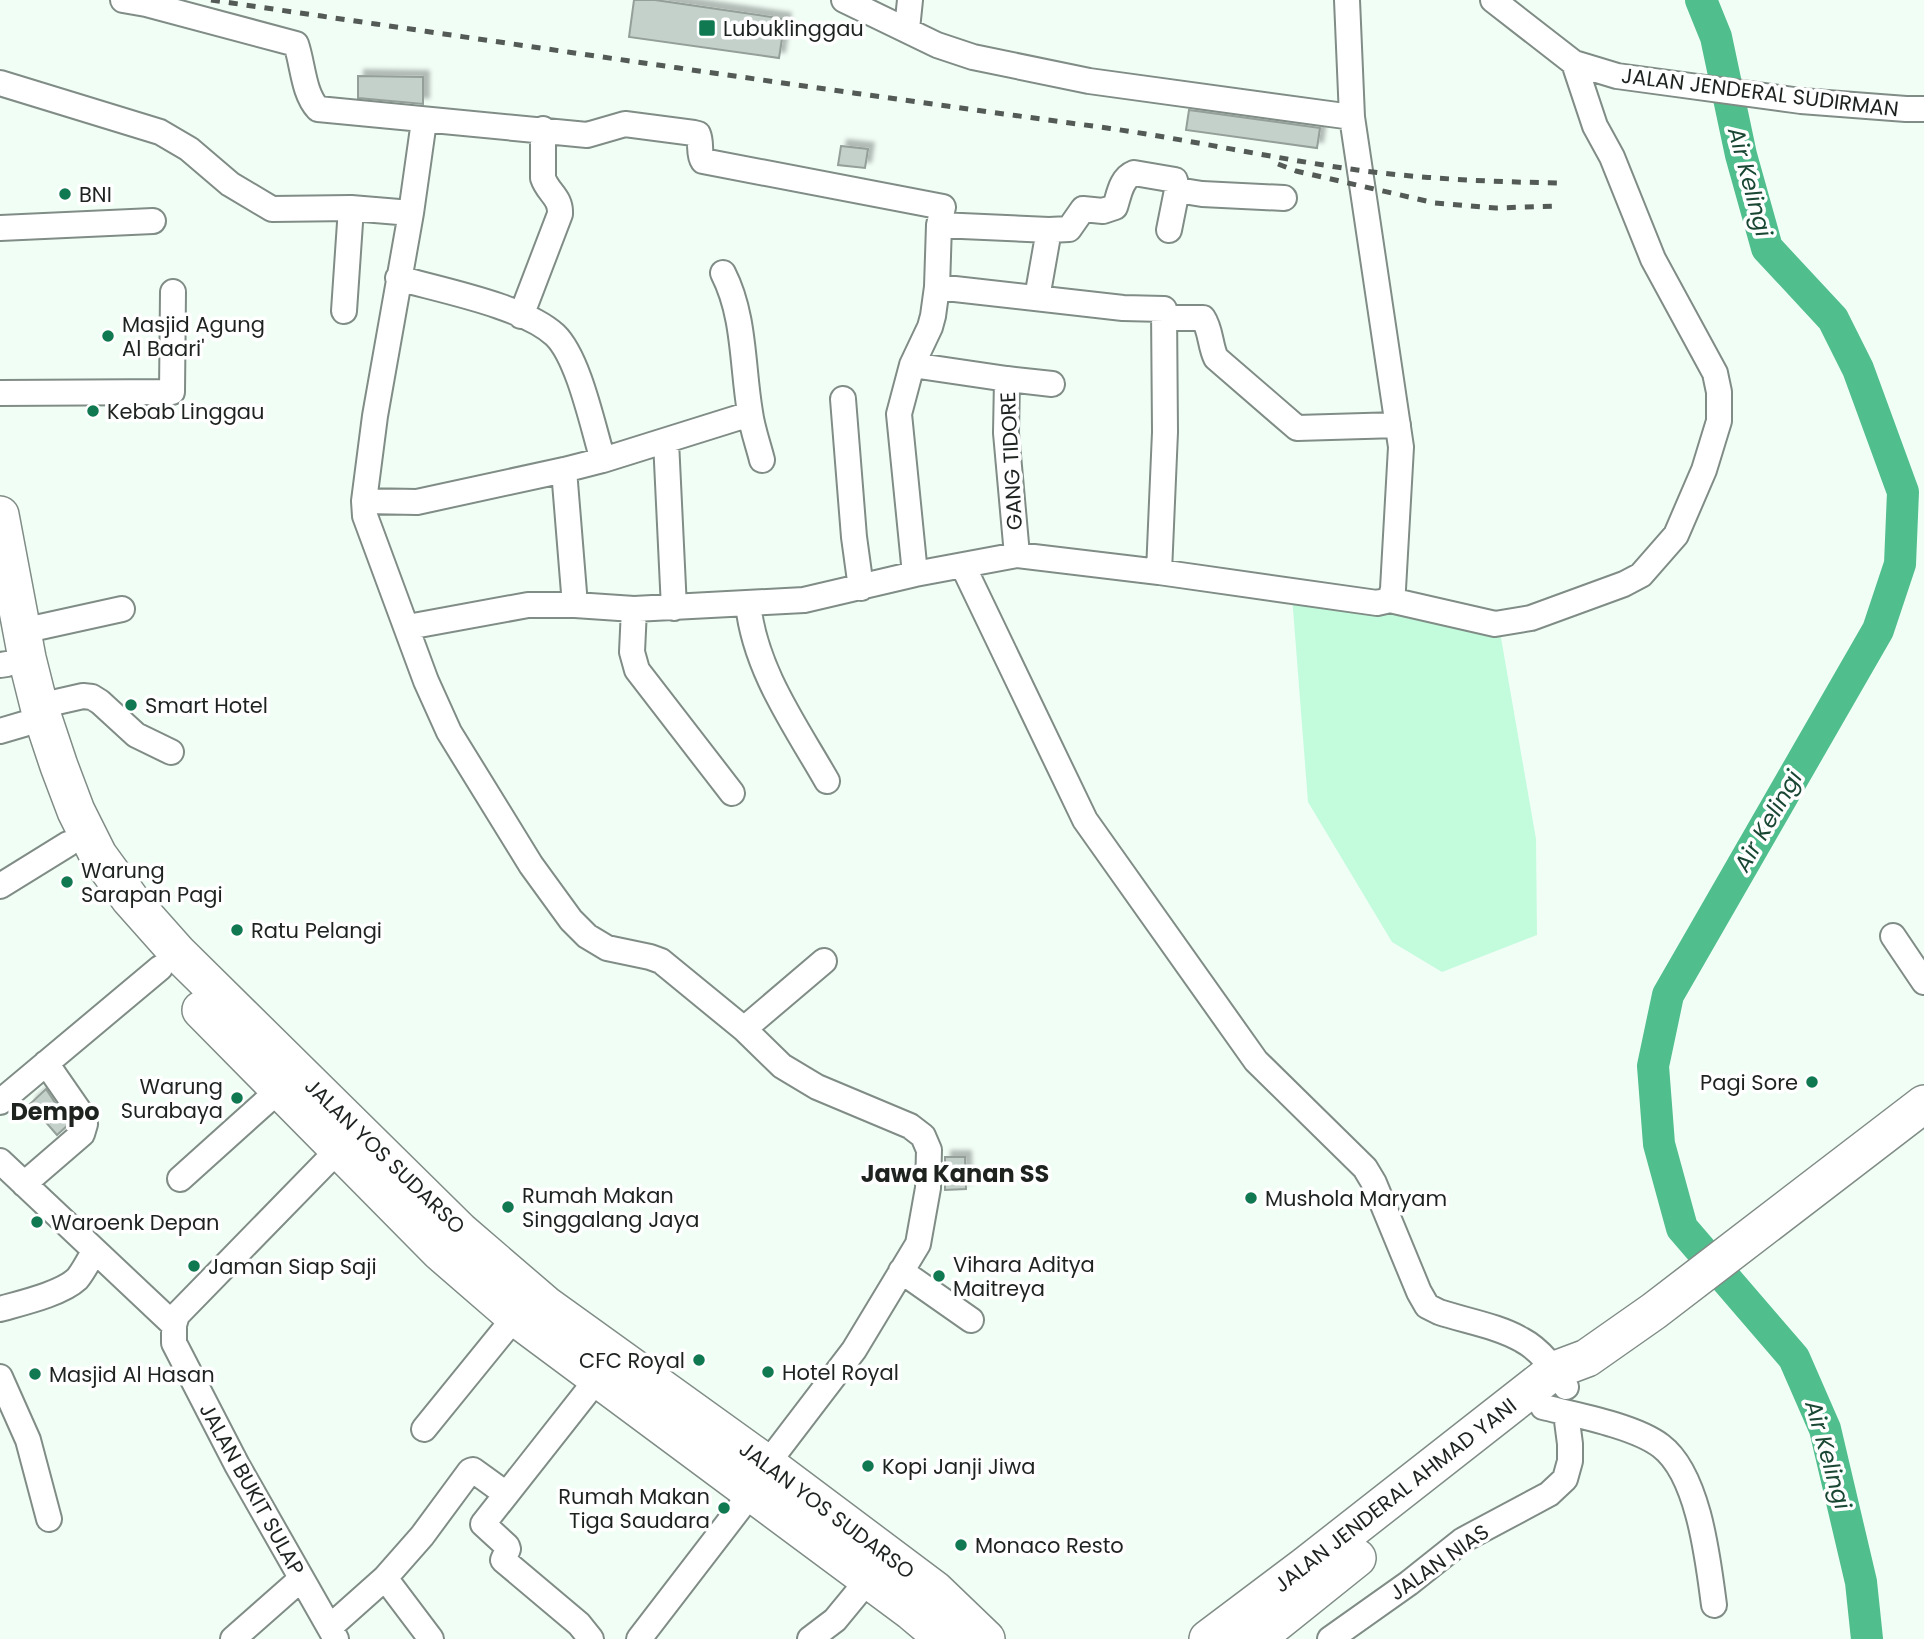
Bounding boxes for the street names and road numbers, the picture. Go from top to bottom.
street label: JALAN JENDERAL SUDIRMAN [1620,61,1900,123]
street label: GANG TIDORE [993,391,1029,531]
street label: JALAN YOS SUDARSO [298,1072,472,1240]
street label: JALAN JENDERAL AHMAD YANI [1268,1391,1522,1599]
street label: JALAN BUKIT SULAP [193,1398,311,1580]
street label: JALAN YOS SUDARSO [733,1434,921,1586]
street label: JALAN NIAS [1383,1517,1495,1607]

